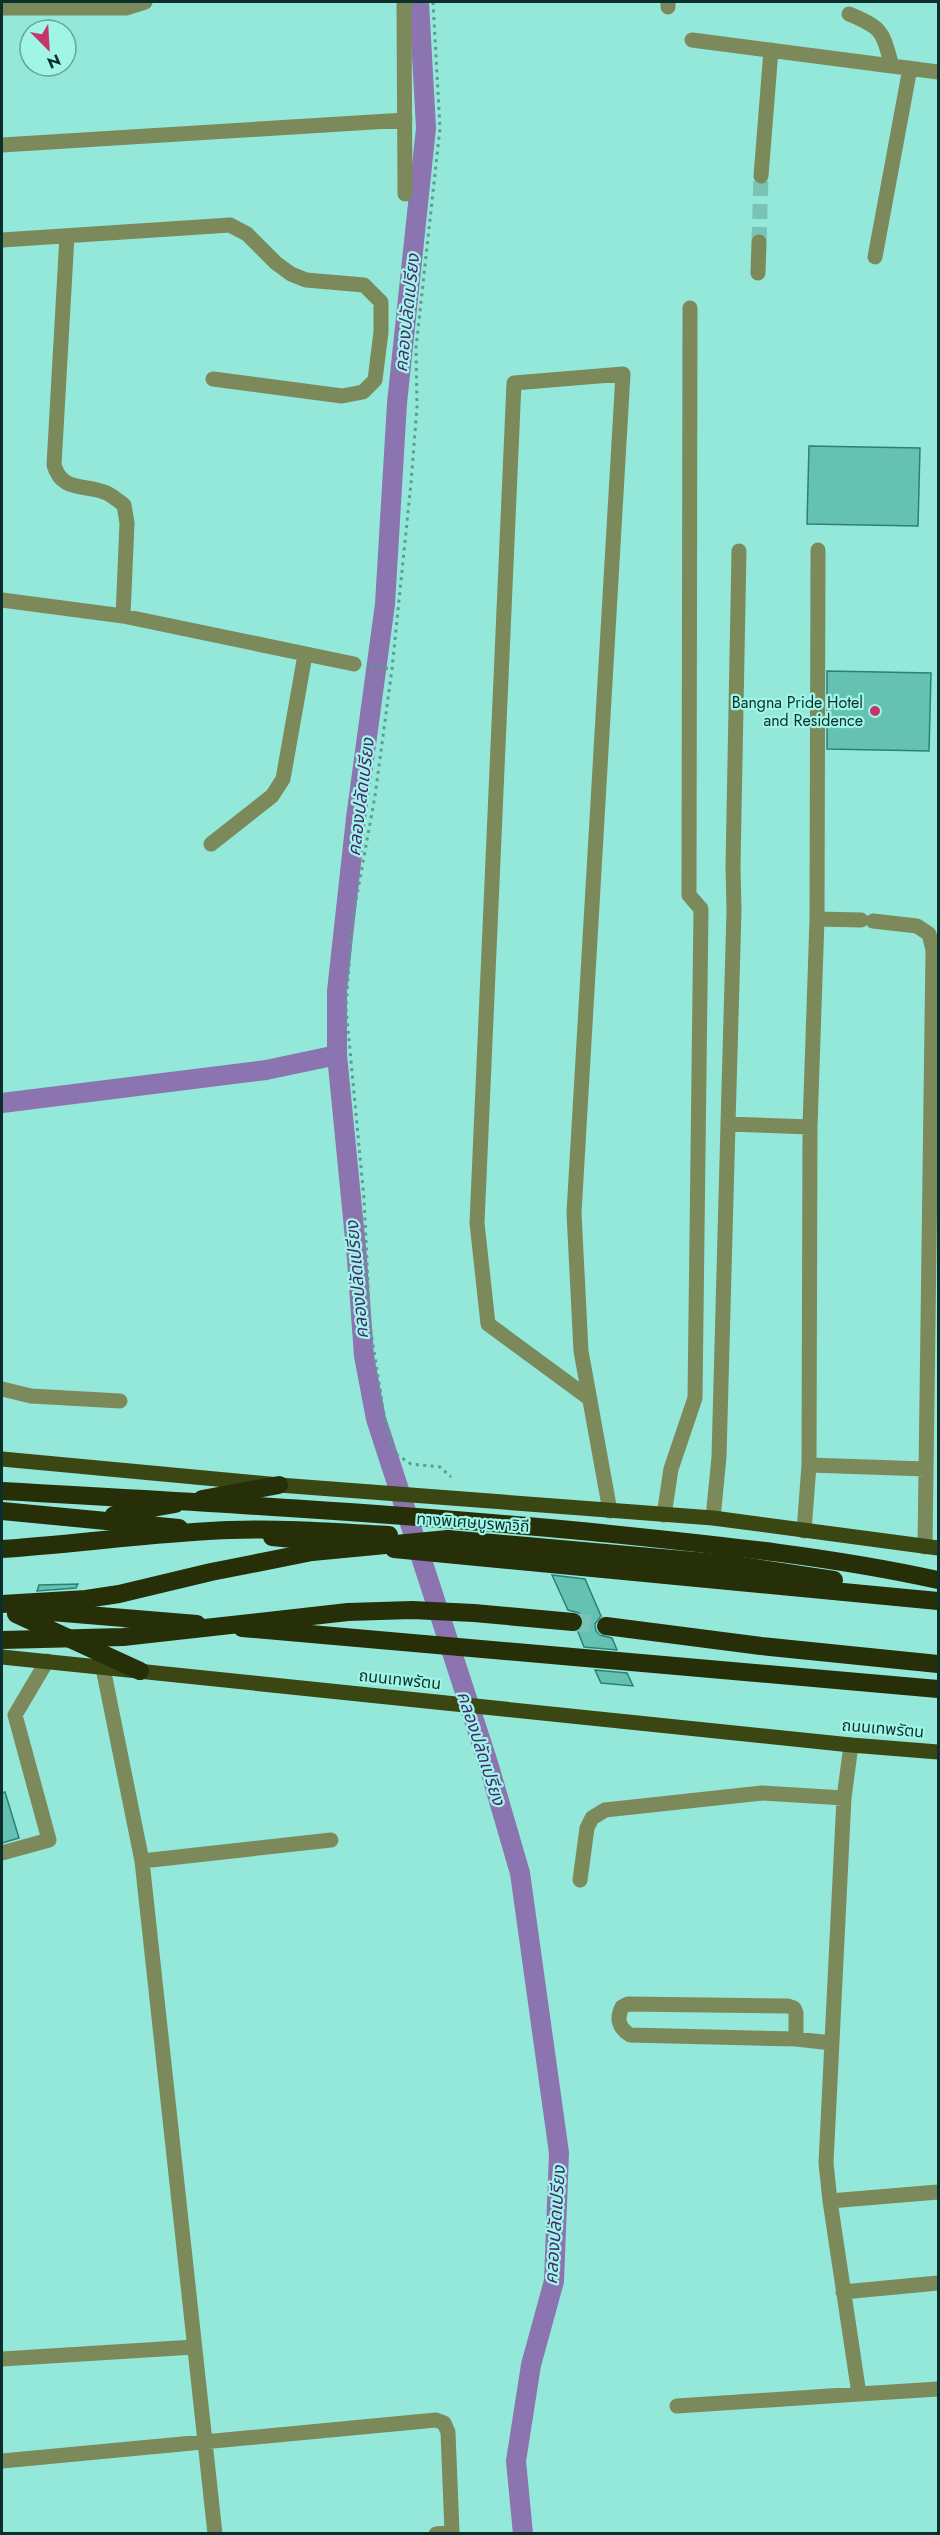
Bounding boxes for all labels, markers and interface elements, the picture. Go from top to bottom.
north arrow [18,18,78,78]
text: N [43,48,64,74]
water label: คลองปลัดเปรียง [388,251,426,373]
place label: Bangna Pride Hotel and Residence [732,691,863,732]
marker: Bangna Pride Hotel and Residence [868,704,882,718]
water label: คลองปลัดเปรียง [341,735,381,858]
water label: คลองปลัดเปรียง [339,1218,375,1340]
street label: ทางพิเศษบูรพาวิถี [416,1507,530,1538]
street label: ถนนเทพรัตน [358,1664,442,1695]
water label: คลองปลัดเปรียง [450,1688,512,1810]
street label: ถนนเทพรัตน [841,1713,925,1744]
water label: คลองปลัดเปรียง [538,2164,572,2285]

